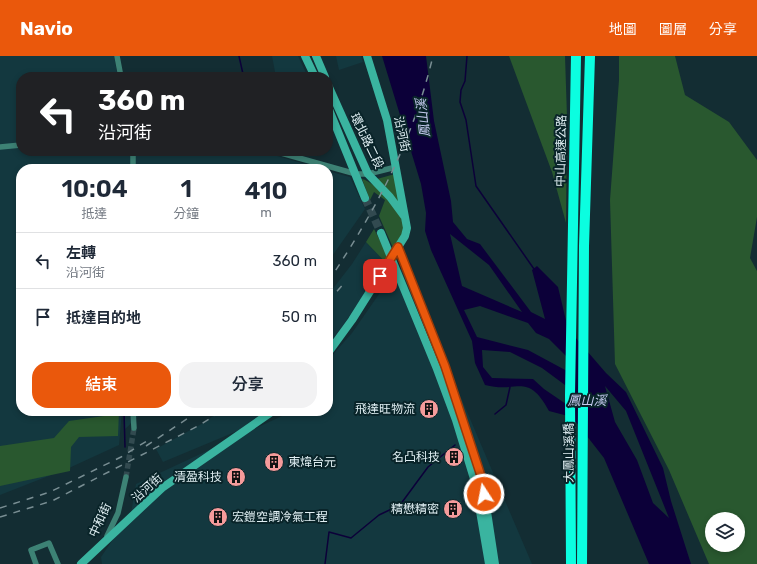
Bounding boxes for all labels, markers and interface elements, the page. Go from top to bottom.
text: Navio [20,17,73,40]
text: 地圖 [609,21,637,38]
text: 圖層 [659,21,687,38]
text: 分享 [709,21,737,38]
text: 360 m [98,84,185,117]
icon: left [32,88,84,140]
water label: 鳳山溪 [413,96,433,138]
street label: 環北路二段 [348,111,386,171]
street label: 沿河街 [391,115,413,153]
street label: 中山高速公路 [553,115,569,187]
text: 沿河街 [98,122,152,144]
text: 10:04 [61,175,128,203]
text: 1 [180,175,192,203]
text: 410 [245,177,288,205]
text: m [260,205,272,220]
text: 抵達 [82,206,108,221]
text: 分鐘 [173,206,199,221]
text: 左轉 [66,244,96,262]
icon: left [32,250,54,272]
text: 360 m [272,252,317,270]
pin [363,259,397,293]
text: 沿河街 [66,265,105,280]
icon: arrive [369,265,391,287]
icon: arrive [32,306,54,328]
text: 50 m [282,308,317,326]
text: 抵達目的地 [66,309,141,327]
button: 結束 [32,362,171,408]
button: 分享 [179,362,317,408]
water label: 鳳山溪 [567,393,608,408]
building icon: 飛達旺物流 [418,398,440,420]
place label: 飛達旺物流 [355,402,415,416]
street label: 大鳳山溪橋 [562,423,576,483]
building icon: 名凸科技 [443,446,465,468]
place label: 名凸科技 [392,450,440,464]
building icon: 東煒台元 [263,451,285,473]
place label: 東煒台元 [288,455,336,469]
building icon: 清盈科技 [225,466,247,488]
place label: 清盈科技 [174,470,222,484]
street label: 沿河街 [129,471,165,505]
position arrow [463,473,505,515]
building icon: 精懋精密 [442,498,464,520]
street label: 中和街 [86,501,114,539]
place label: 精懋精密 [391,502,439,516]
building icon: 宏鎧空調冷氣工程 [207,506,229,528]
place label: 宏鎧空調冷氣工程 [232,510,328,524]
map controls [705,512,745,552]
button: layers [705,512,745,552]

